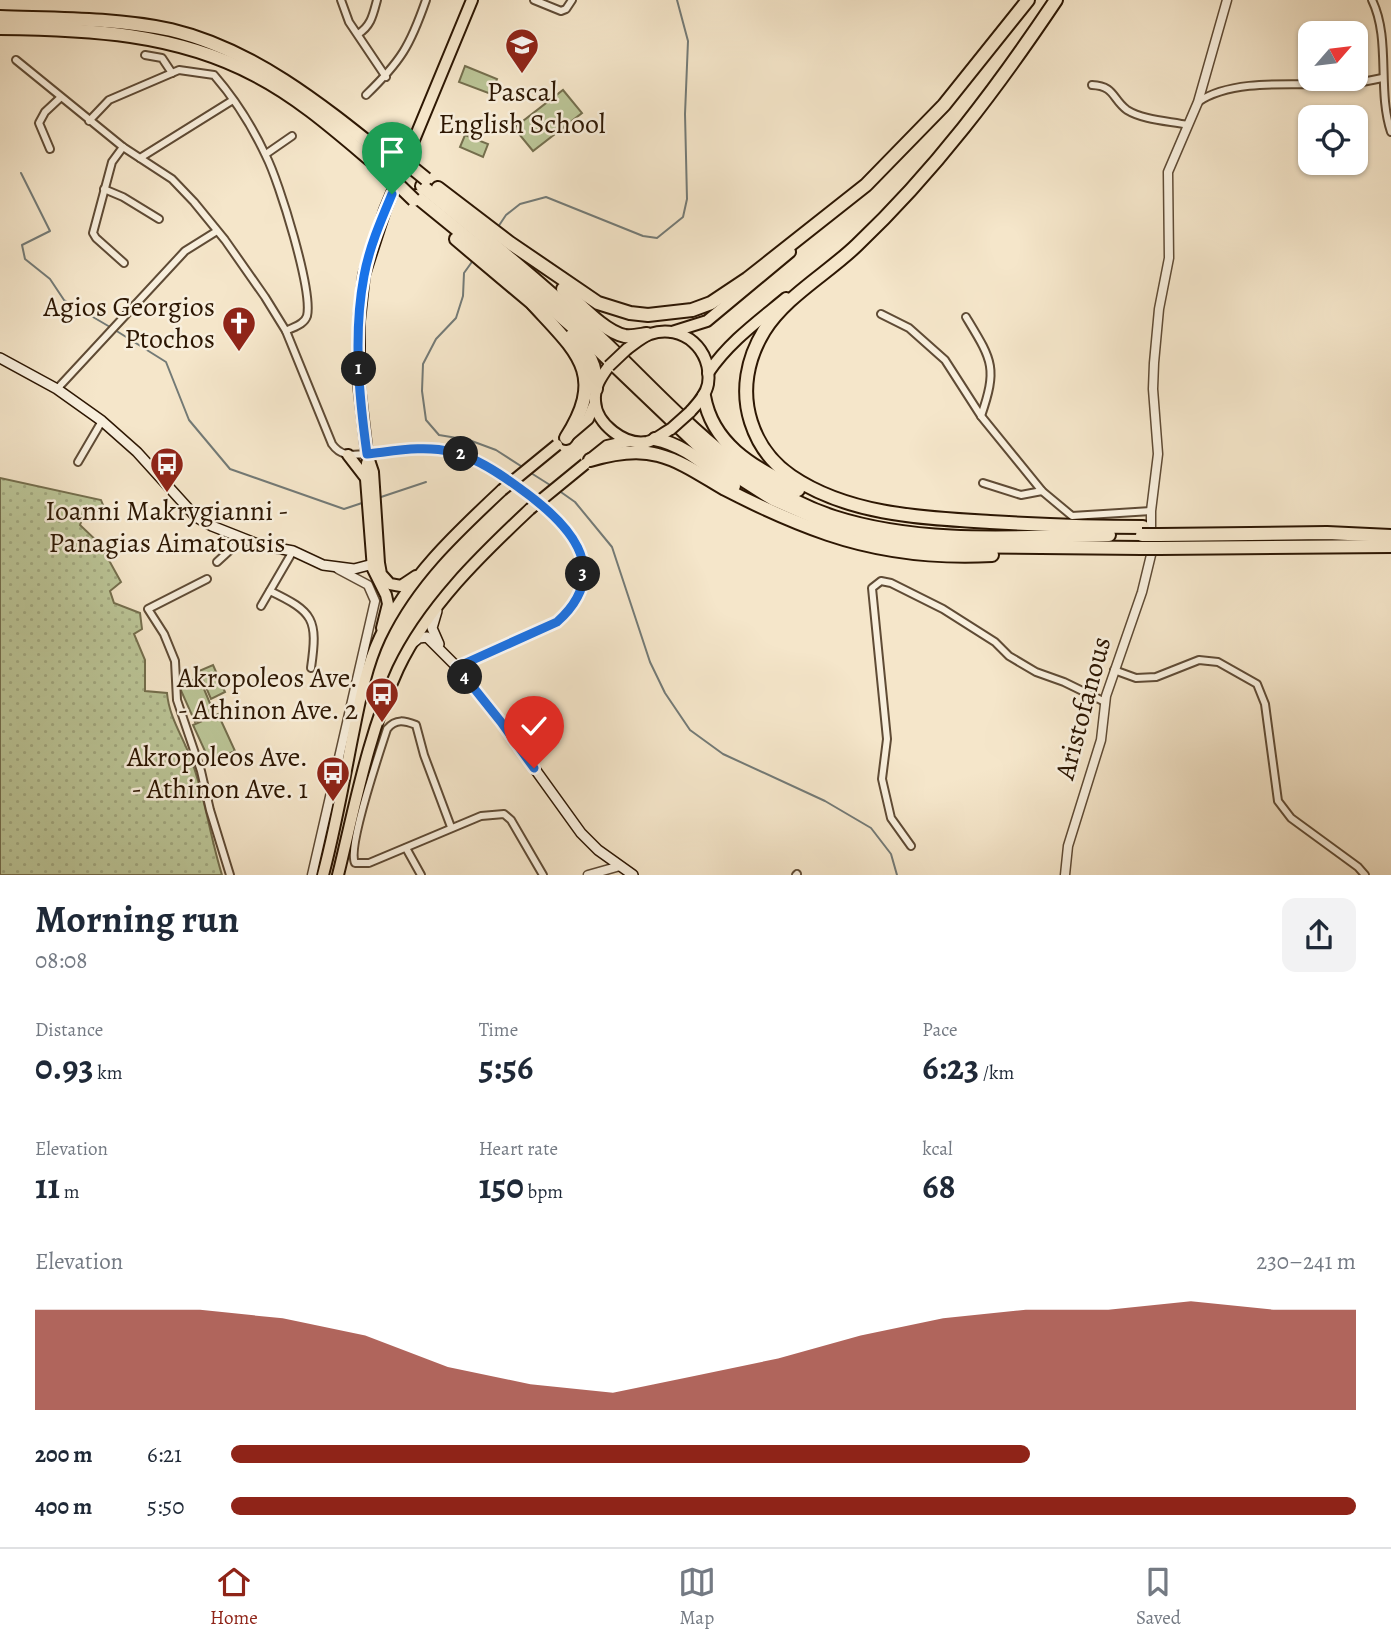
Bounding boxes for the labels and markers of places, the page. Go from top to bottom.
school or university icon: Pascal English School [503,26,541,75]
place label: Pascal English School [438,73,606,143]
pin [362,122,422,194]
place label: Agios Georgios Ptochos [43,288,215,358]
church icon: Agios Georgios Ptochos [220,304,258,353]
pin: 1 [342,352,376,386]
pin: 2 [444,436,478,472]
bus stop icon: Ioanni Makrygianni - Panagias Aimatousis [148,445,186,494]
place label: Ioanni Makrygianni - Panagias Aimatousis [45,492,289,562]
pin: 3 [566,556,600,592]
place label: Akropoleos Ave. - Athinon Ave. 2 [176,659,358,729]
pin: 4 [448,660,482,694]
bus stop icon: Akropoleos Ave. - Athinon Ave. 2 [363,675,401,724]
pin [504,696,564,768]
place label: Akropoleos Ave. - Athinon Ave. 1 [126,738,308,808]
bus stop icon: Akropoleos Ave. - Athinon Ave. 1 [314,754,352,803]

